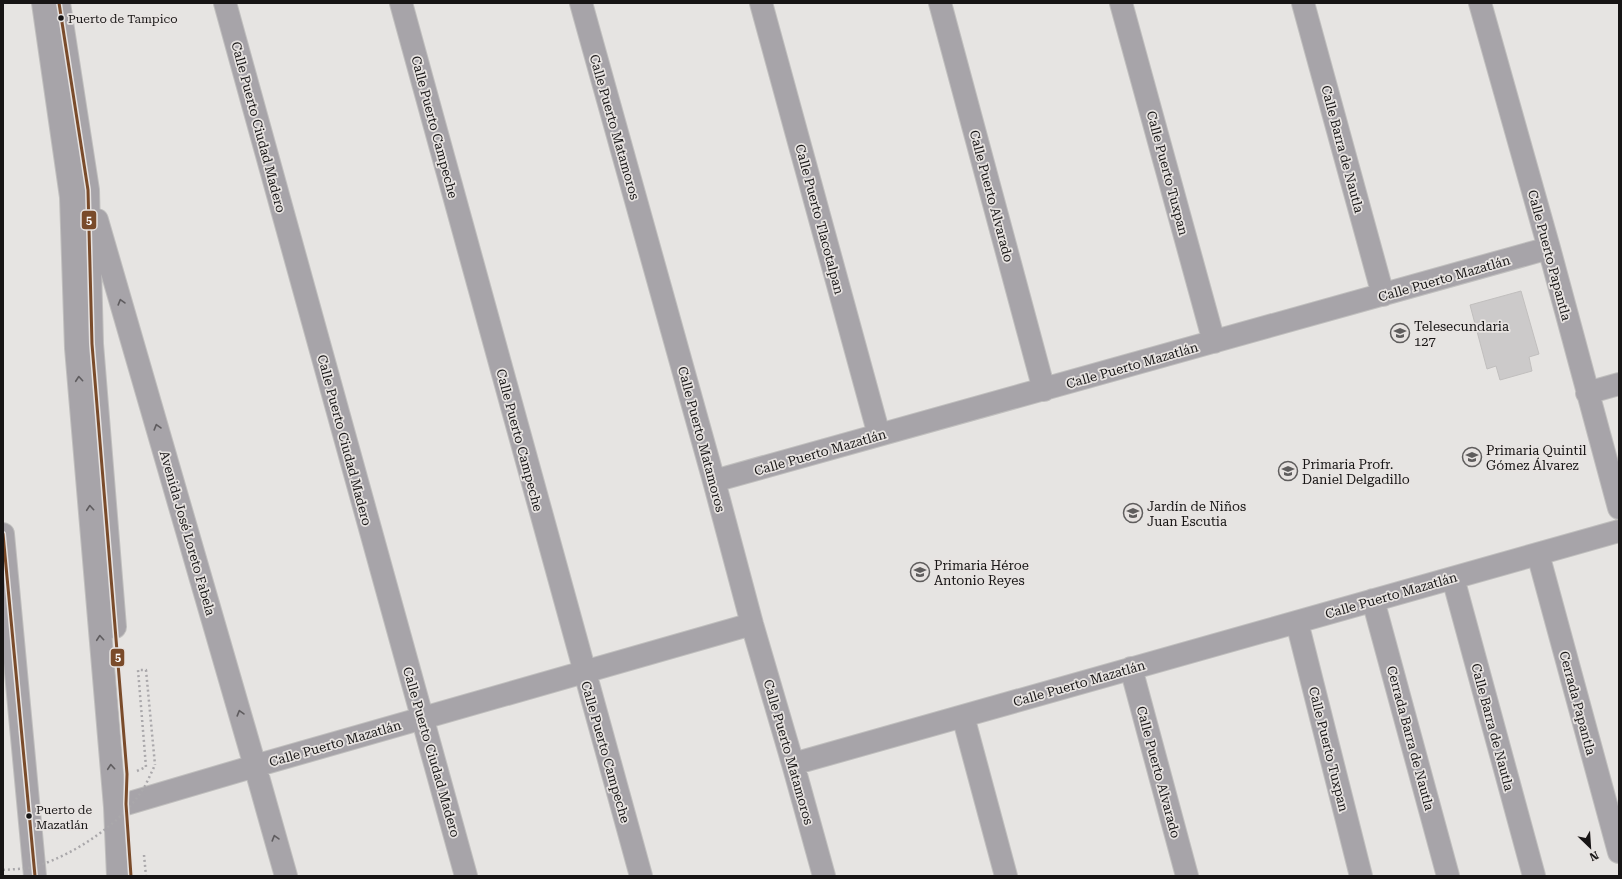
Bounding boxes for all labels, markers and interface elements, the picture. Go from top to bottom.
place label: Puerto de Tampico [68,12,178,26]
marker: Puerto de Tampico [56,13,66,23]
street label: Calle Puerto Ciudad Madero [228,40,289,214]
street label: Calle Puerto Matamoros [587,53,642,201]
street label: Calle Puerto Campeche [408,54,461,200]
street label: Calle Barra de Nautla [1318,84,1367,215]
street label: Calle Puerto Tuxpan [1144,109,1192,238]
street label: Calle Puerto Alvarado [967,128,1016,264]
street label: Calle Puerto Tlacotalpan [792,142,847,296]
street label: Calle Puerto Papantla [1525,188,1574,322]
line badge: 5 [81,210,97,230]
text: 5 [86,214,92,227]
street label: Calle Puerto Mazatlán [1376,252,1513,305]
one-way arrow [117,299,126,306]
place label: Telesecundaria 127 [1414,319,1509,349]
school or university icon: Telesecundaria 127 [1389,322,1411,344]
street label: Calle Puerto Mazatlán [1064,339,1201,392]
street label: Calle Puerto Ciudad Madero [314,353,375,527]
street label: Calle Puerto Matamoros [675,365,728,514]
street label: Calle Puerto Campeche [493,367,546,513]
one-way arrow [74,376,83,382]
one-way arrow [153,424,162,431]
street label: Calle Puerto Mazatlán [752,426,889,479]
place label: Primaria Quintil Gómez Álvarez [1486,443,1587,473]
school or university icon: Primaria Quintil Gómez Álvarez [1461,446,1483,468]
street label: Avenida José Loreto Fabela [157,449,218,617]
place label: Primaria Profr. Daniel Delgadillo [1302,457,1410,487]
school or university icon: Primaria Profr. Daniel Delgadillo [1277,460,1299,482]
place label: Jardín de Niños Juan Escutia [1147,499,1246,529]
school or university icon: Jardín de Niños Juan Escutia [1122,502,1144,524]
one-way arrow [85,505,94,511]
place label: Primaria Héroe Antonio Reyes [934,558,1029,588]
school or university icon: Primaria Héroe Antonio Reyes [909,561,931,583]
street label: Calle Puerto Mazatlán [1323,569,1460,622]
one-way arrow [96,635,105,641]
line badge: 5 [110,648,125,667]
street label: Cerrada Papantla [1556,649,1599,757]
text: 5 [115,651,121,664]
street label: Calle Puerto Mazatlán [1011,657,1148,710]
street label: Calle Barra de Nautla [1468,662,1517,793]
street label: Cerrada Barra de Nautla [1384,664,1437,812]
street label: Calle Puerto Ciudad Madero [400,665,463,839]
street label: Calle Puerto Matamoros [761,678,816,826]
street label: Calle Puerto Campeche [578,679,633,825]
street label: Calle Puerto Tuxpan [1306,685,1351,814]
street label: Calle Puerto Alvarado [1134,704,1183,840]
one-way arrow [236,710,245,717]
street label: Calle Puerto Mazatlán [267,717,404,770]
one-way arrow [107,764,116,770]
place label: Puerto de Mazatlán [36,803,93,832]
marker: Puerto de Mazatlán [24,811,34,821]
north arrow [1570,827,1610,867]
one-way arrow [272,835,280,842]
text: N [1587,848,1601,864]

